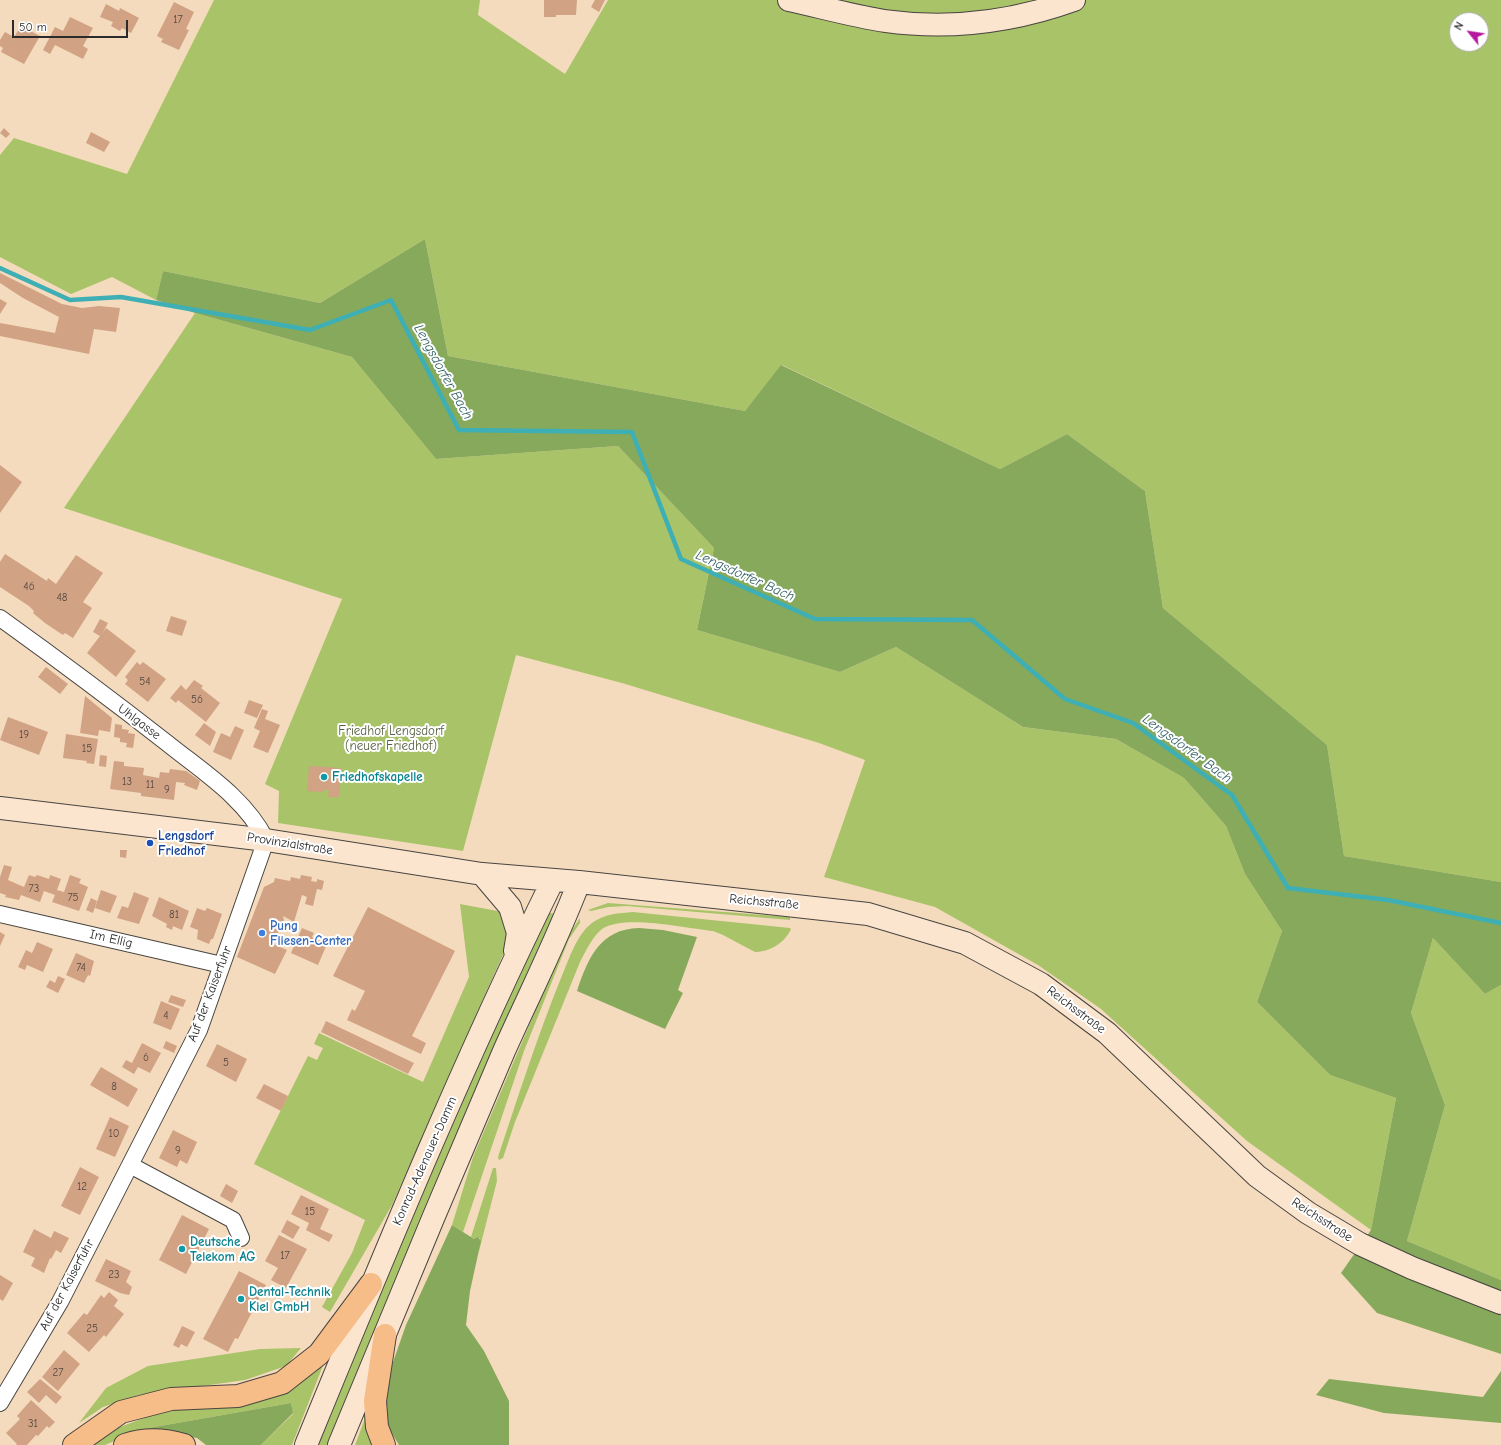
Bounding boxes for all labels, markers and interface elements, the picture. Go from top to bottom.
scale bar [14,12,130,38]
north arrow [1449,12,1489,52]
house number: 17 [173,13,183,27]
text: 50 m [19,20,47,34]
text: N [1452,20,1466,33]
water label: Lengsdorfer Bach [410,321,476,423]
water label: Lengsdorfer Bach [693,547,797,605]
house number: 46 [23,580,35,594]
house number: 48 [57,591,67,605]
house number: 54 [139,675,151,689]
house number: 56 [191,693,203,707]
street label: Uhlgasse [114,701,164,743]
water label: Lengsdorfer Bach [1139,711,1235,787]
park label: Friedhof Lengsdorf (neuer Friedhof) [338,723,444,754]
house number: 19 [19,728,29,742]
house number: 15 [82,742,92,756]
place label: Friedhofskapelle [332,769,423,785]
marker: Friedhofskapelle [319,772,329,782]
house number: 13 [122,775,132,789]
house number: 11 [146,778,154,792]
house number: 9 [164,783,170,797]
place label: Lengsdorf Friedhof [158,828,214,859]
street label: Provinzialstraße [246,830,334,858]
marker: Lengsdorf Friedhof [145,838,155,848]
house number: 73 [29,882,39,896]
house number: 75 [67,891,79,905]
street label: Reichsstraße [729,891,799,913]
house number: 81 [169,908,179,922]
place label: Pung Fliesen-Center [270,918,351,949]
street label: Im Ellig [88,927,134,951]
marker: Pung Fliesen-Center [257,928,267,938]
street label: Auf der Kaiserfuhr [185,944,235,1044]
house number: 74 [76,961,86,975]
street label: Reichsstraße [1043,983,1109,1037]
house number: 4 [163,1009,169,1023]
house number: 6 [143,1051,149,1065]
house number: 5 [223,1056,229,1070]
house number: 8 [111,1080,117,1094]
street label: Konrad-Adenauer-Damm [390,1094,460,1228]
house number: 10 [108,1127,120,1141]
house number: 9 [175,1144,181,1158]
house number: 12 [77,1180,87,1194]
street label: Reichsstraße [1288,1194,1356,1246]
house number: 15 [305,1205,315,1219]
place label: Deutsche Telekom AG [190,1234,256,1265]
street label: Auf der Kaiserfuhr [36,1237,98,1333]
marker: Deutsche Telekom AG [177,1244,187,1254]
house number: 17 [280,1249,290,1263]
house number: 23 [108,1268,120,1282]
place label: Dental-Technik Kiel GmbH [249,1284,330,1315]
marker: Dental-Technik Kiel GmbH [236,1294,246,1304]
house number: 25 [86,1322,98,1336]
house number: 27 [53,1366,63,1380]
house number: 31 [28,1417,38,1431]

